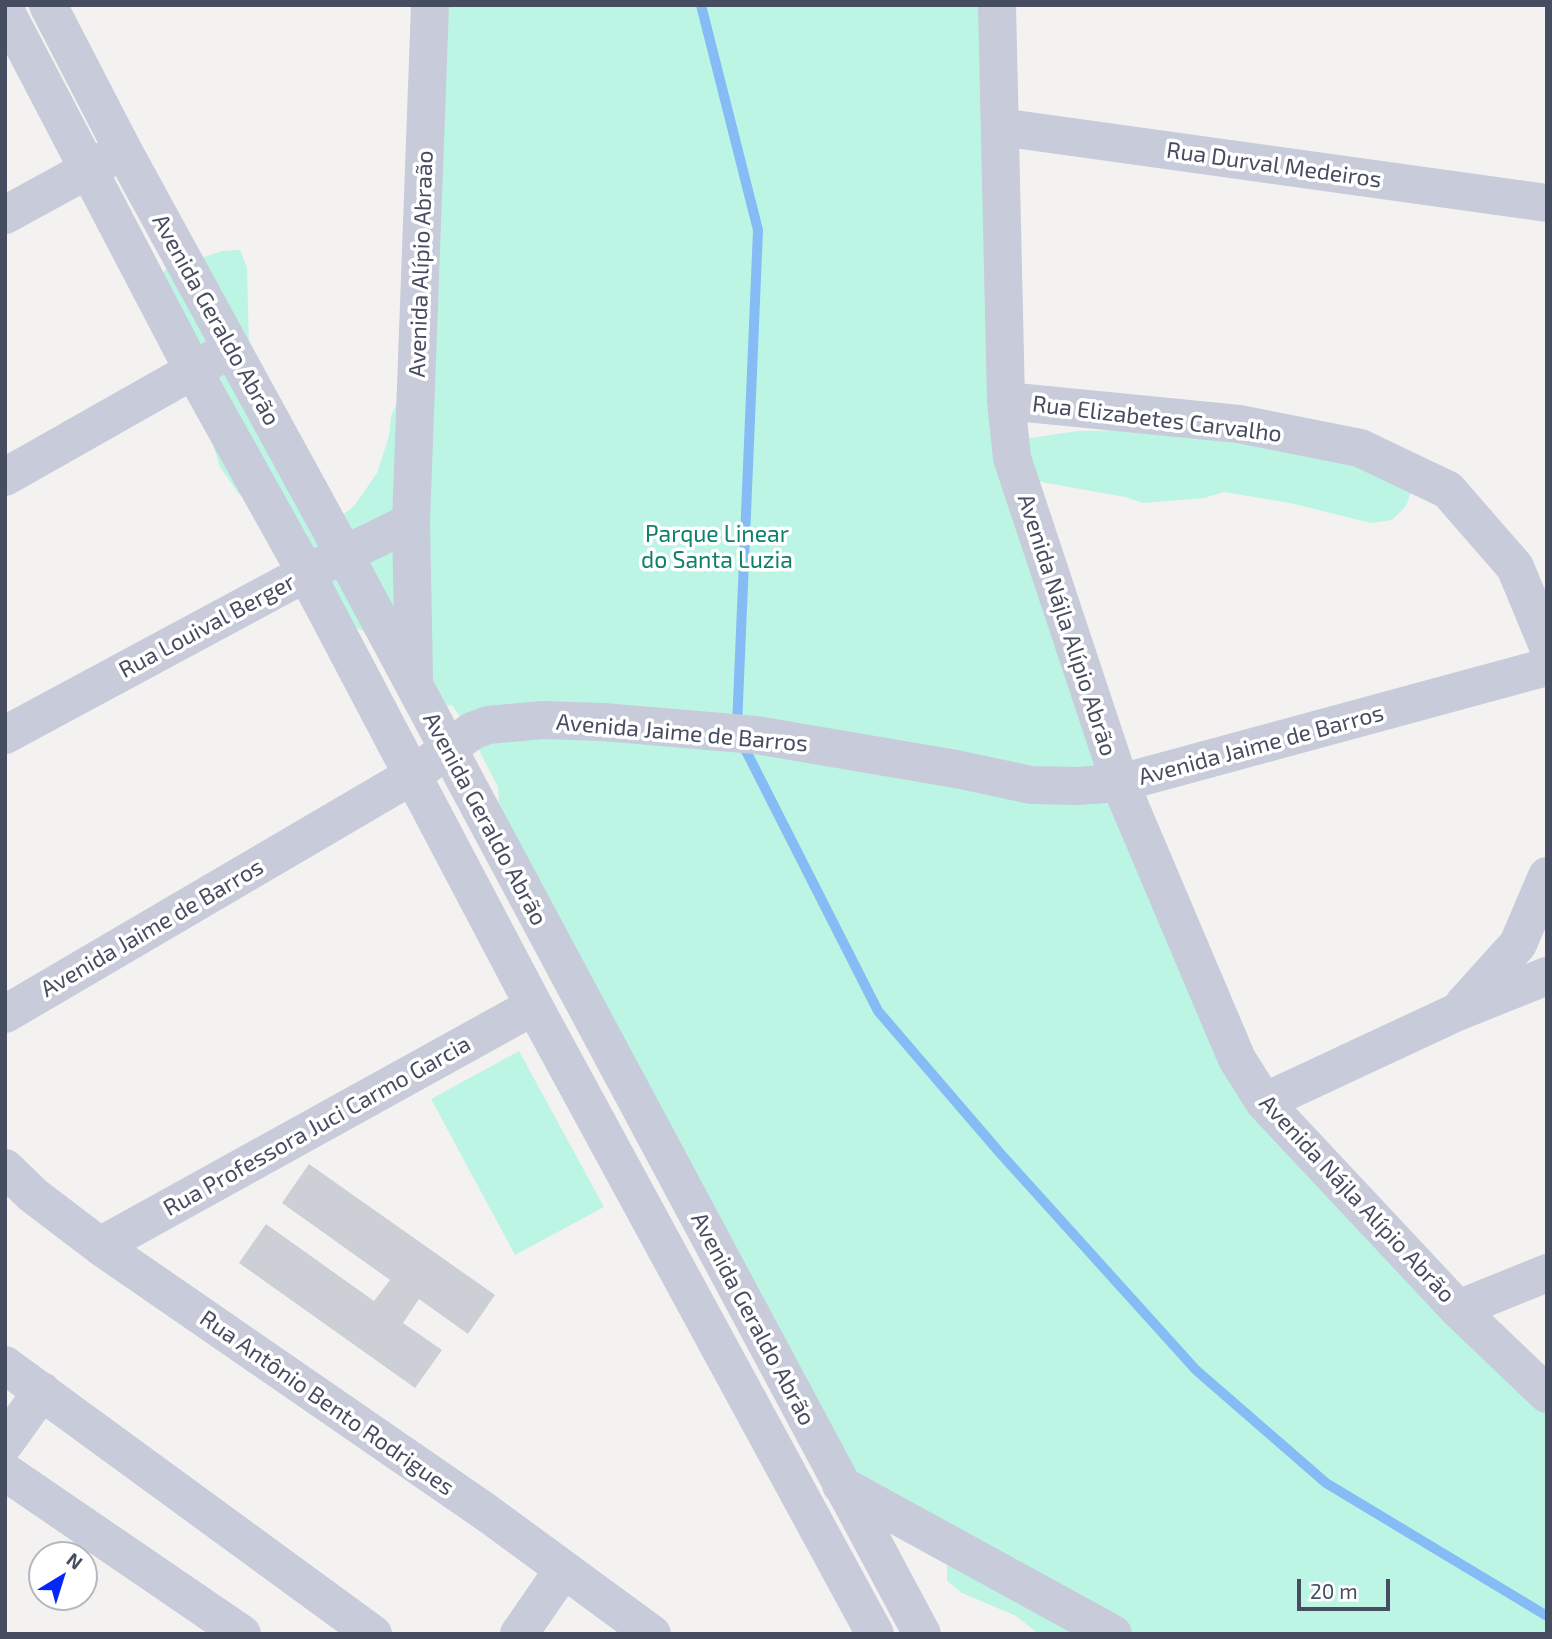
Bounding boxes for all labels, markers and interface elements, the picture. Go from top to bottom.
street label: Rua Durval Medeiros [1165,136,1383,194]
street label: Avenida Alípio Abraão [403,150,439,378]
street label: Avenida Geraldo Abrão [146,209,286,431]
street label: Rua Elizabetes Carvalho [1031,390,1283,448]
street label: Avenida Nájla Alípio Abrão [1012,491,1122,759]
park label: Parque Linear do Santa Luzia [641,520,793,574]
street label: Rua Louival Berger [114,568,300,684]
street label: Avenida Jaime de Barros [1135,699,1387,791]
street label: Avenida Geraldo Abrão [417,708,553,930]
street label: Avenida Jaime de Barros [555,708,809,758]
street label: Avenida Jaime de Barros [36,853,268,1003]
street label: Rua Professora Juci Carmo Garcia [159,1030,475,1222]
street label: Avenida Nájla Alípio Abrão [1254,1089,1460,1309]
street label: Avenida Geraldo Abrão [685,1208,821,1430]
street label: Rua Antônio Bento Rodrigues [195,1305,459,1501]
north arrow [28,1541,98,1611]
text: N [63,1547,87,1574]
scale bar [1300,1566,1393,1610]
text: 20 m [1310,1578,1358,1603]

